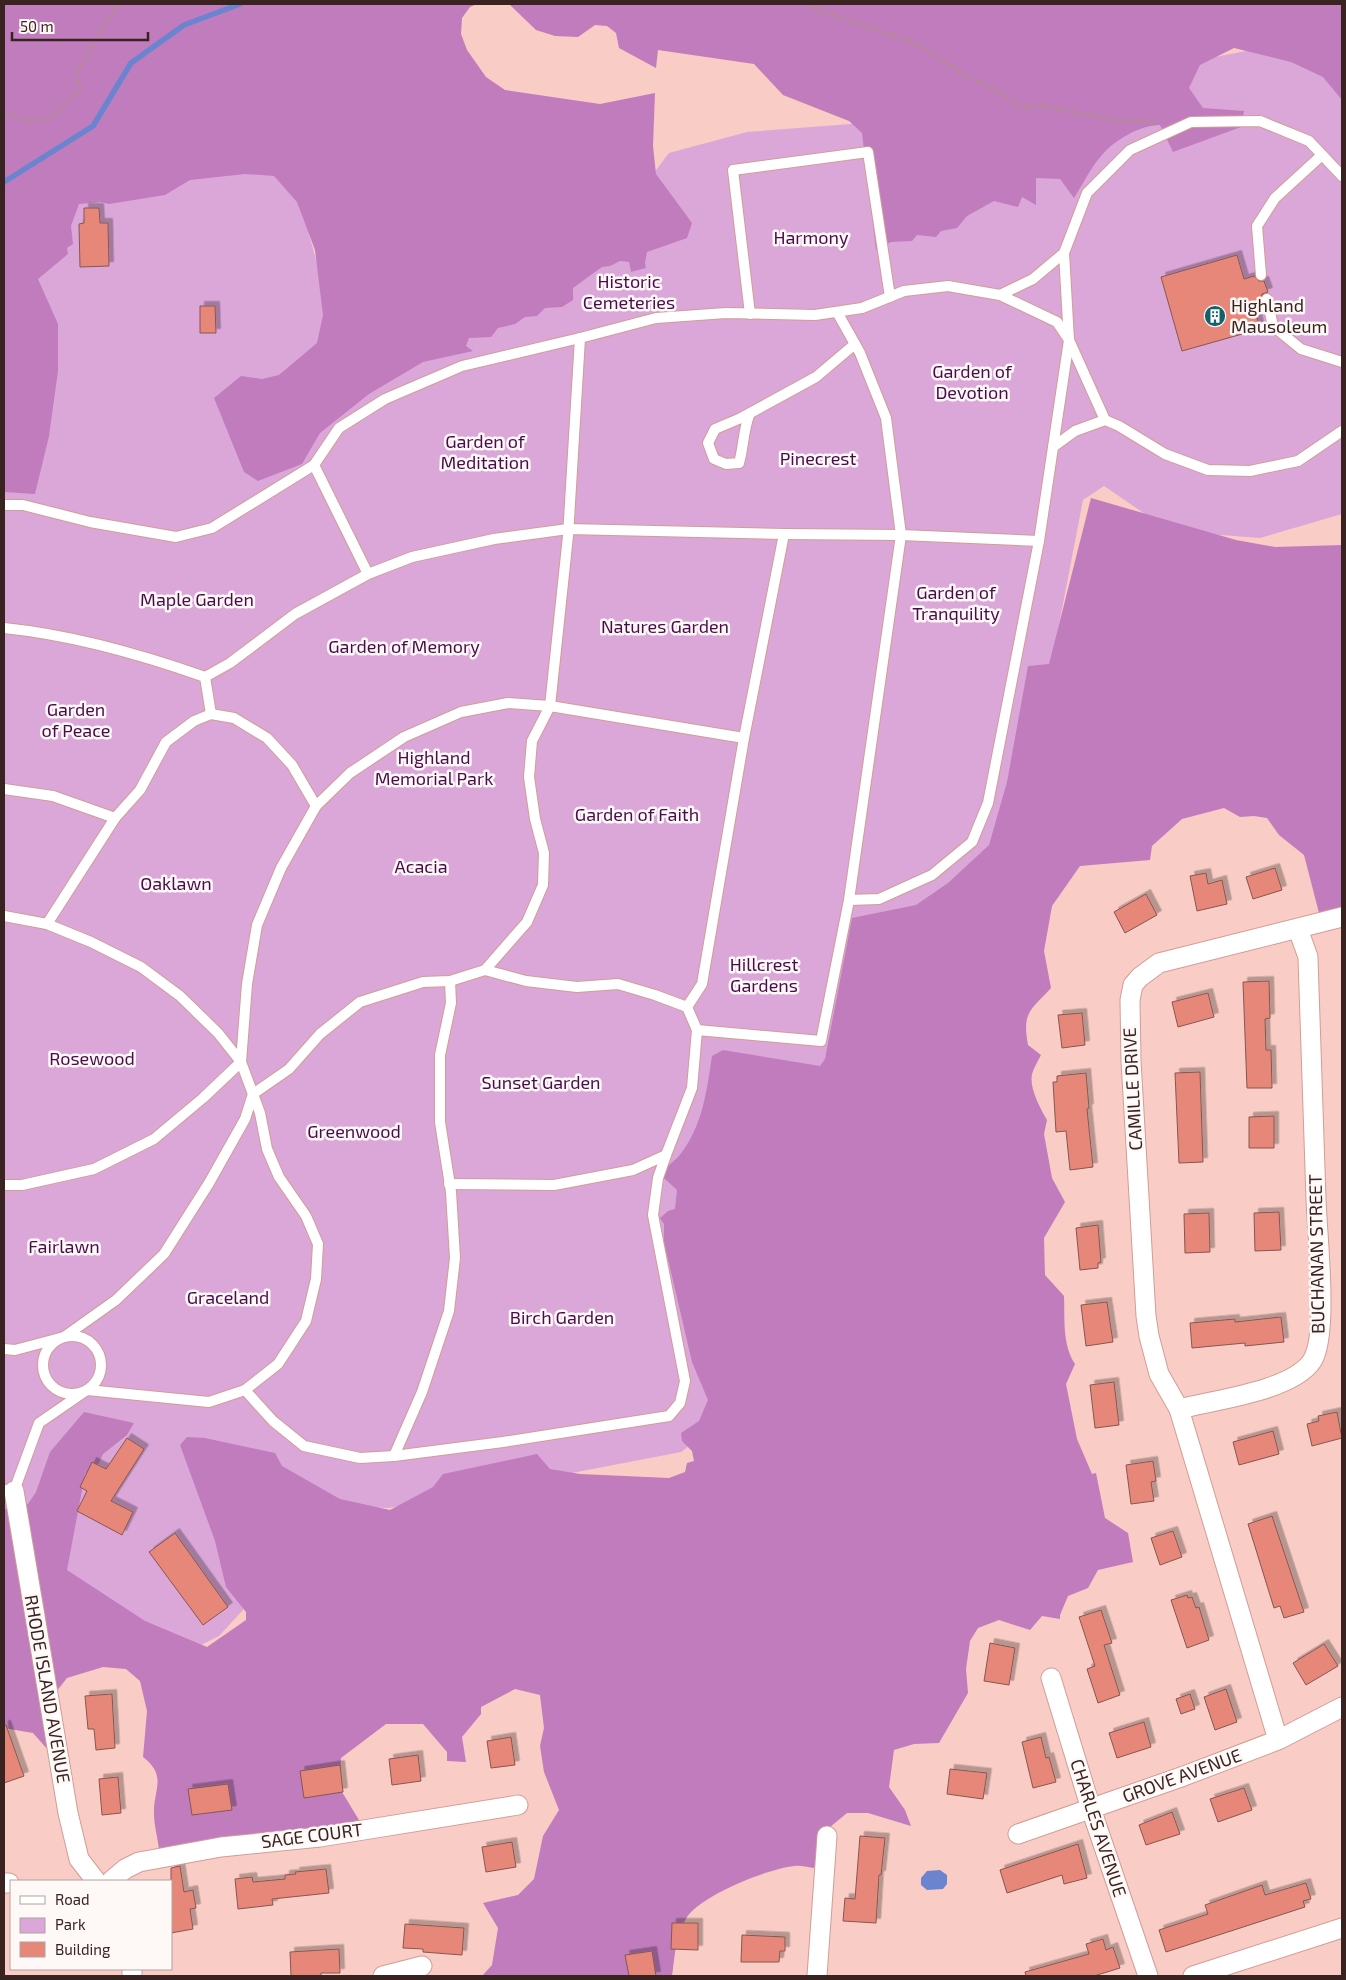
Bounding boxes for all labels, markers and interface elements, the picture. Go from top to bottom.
scale bar [12,10,149,42]
text: 50 m [20,17,54,35]
park label: Harmony [773,226,849,248]
park label: Historic Cemeteries [583,270,675,313]
place label: Highland Mausoleum [1231,294,1327,337]
building icon: Highland Mausoleum [1203,304,1227,328]
park label: Garden of Devotion [932,360,1013,403]
park label: Garden of Meditation [441,430,529,473]
park label: Pinecrest [780,447,856,469]
park label: Garden of Tranquility [912,581,1000,624]
park label: Maple Garden [140,588,254,610]
park label: Natures Garden [601,615,729,637]
park label: Garden of Memory [328,635,480,657]
park label: Garden of Peace [41,698,111,741]
park label: Highland Memorial Park [375,746,493,789]
park label: Garden of Faith [575,803,699,825]
park label: Acacia [394,855,448,877]
park label: Oaklawn [140,872,212,894]
park label: Hillcrest Gardens [730,953,798,996]
street label: CAMILLE DRIVE [1118,1027,1146,1151]
park label: Rosewood [49,1047,135,1069]
park label: Sunset Garden [481,1071,601,1093]
park label: Greenwood [307,1120,401,1142]
street label: BUCHANAN STREET [1304,1174,1328,1334]
park label: Fairlawn [28,1235,100,1257]
park label: Graceland [187,1286,269,1308]
park label: Birch Garden [510,1306,614,1328]
street label: RHODE ISLAND AVENUE [21,1593,75,1785]
street label: GROVE AVENUE [1119,1743,1244,1807]
street label: CHARLES AVENUE [1066,1756,1132,1900]
street label: SAGE COURT [260,1818,364,1852]
legend [10,1880,172,1970]
text: Road [55,1890,90,1908]
text: Park [55,1915,86,1933]
text: Building [55,1940,111,1958]

